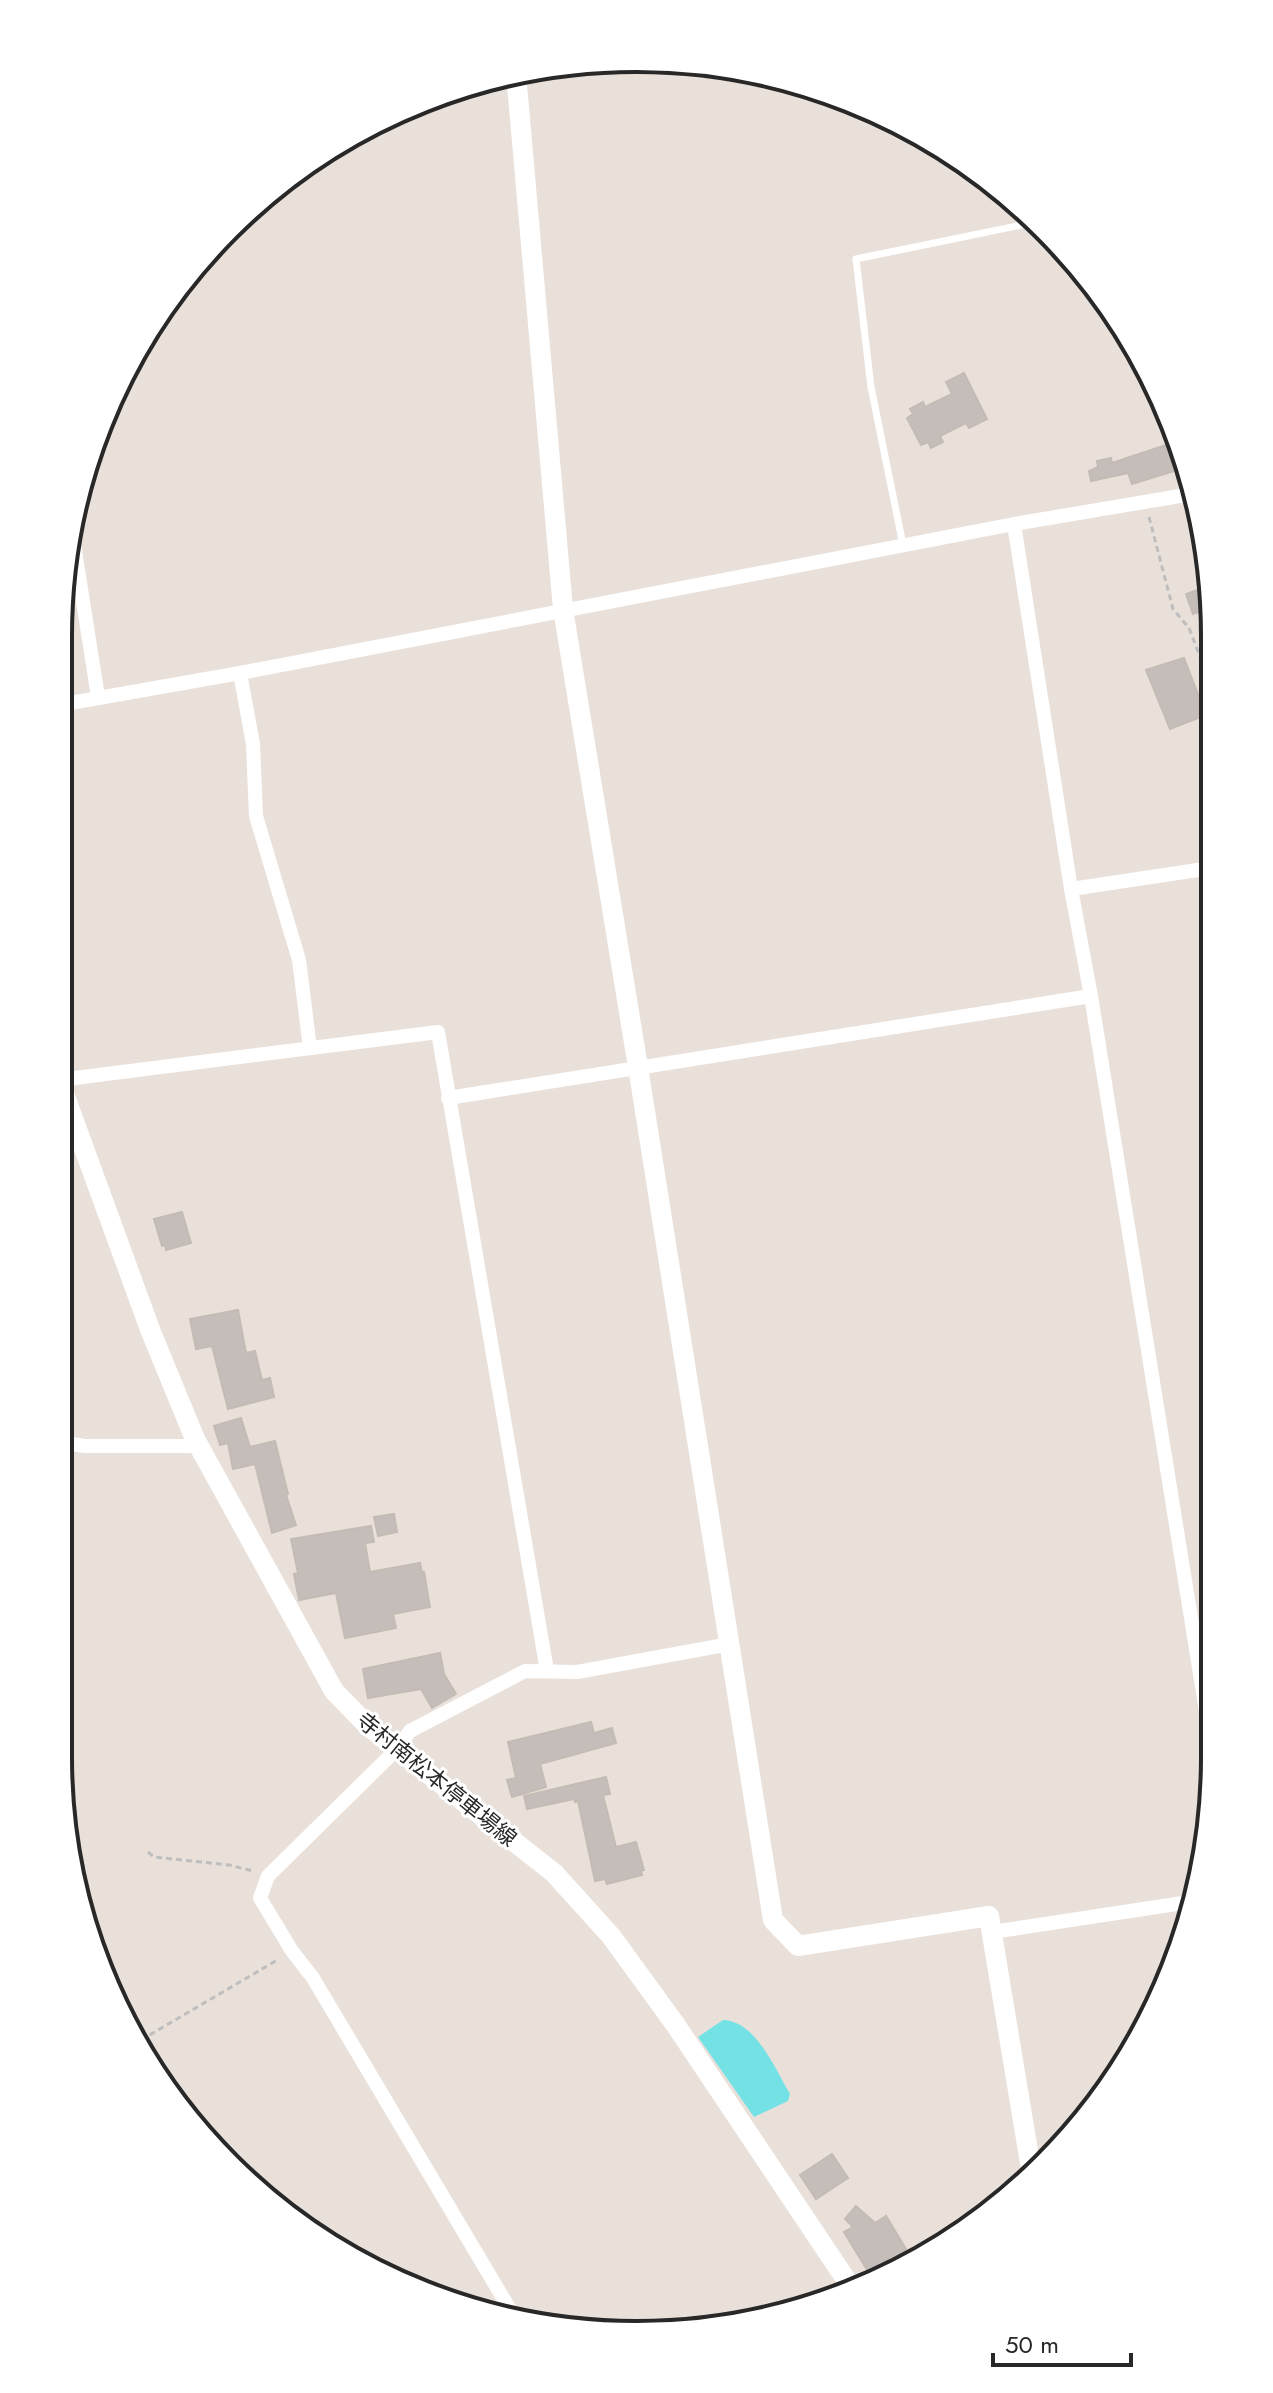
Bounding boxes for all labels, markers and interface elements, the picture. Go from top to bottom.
street label: 寺村南松本停車場線 [350,1704,524,1854]
scale bar [993,2317,1131,2367]
text: 50 m [1005,2327,1059,2362]

